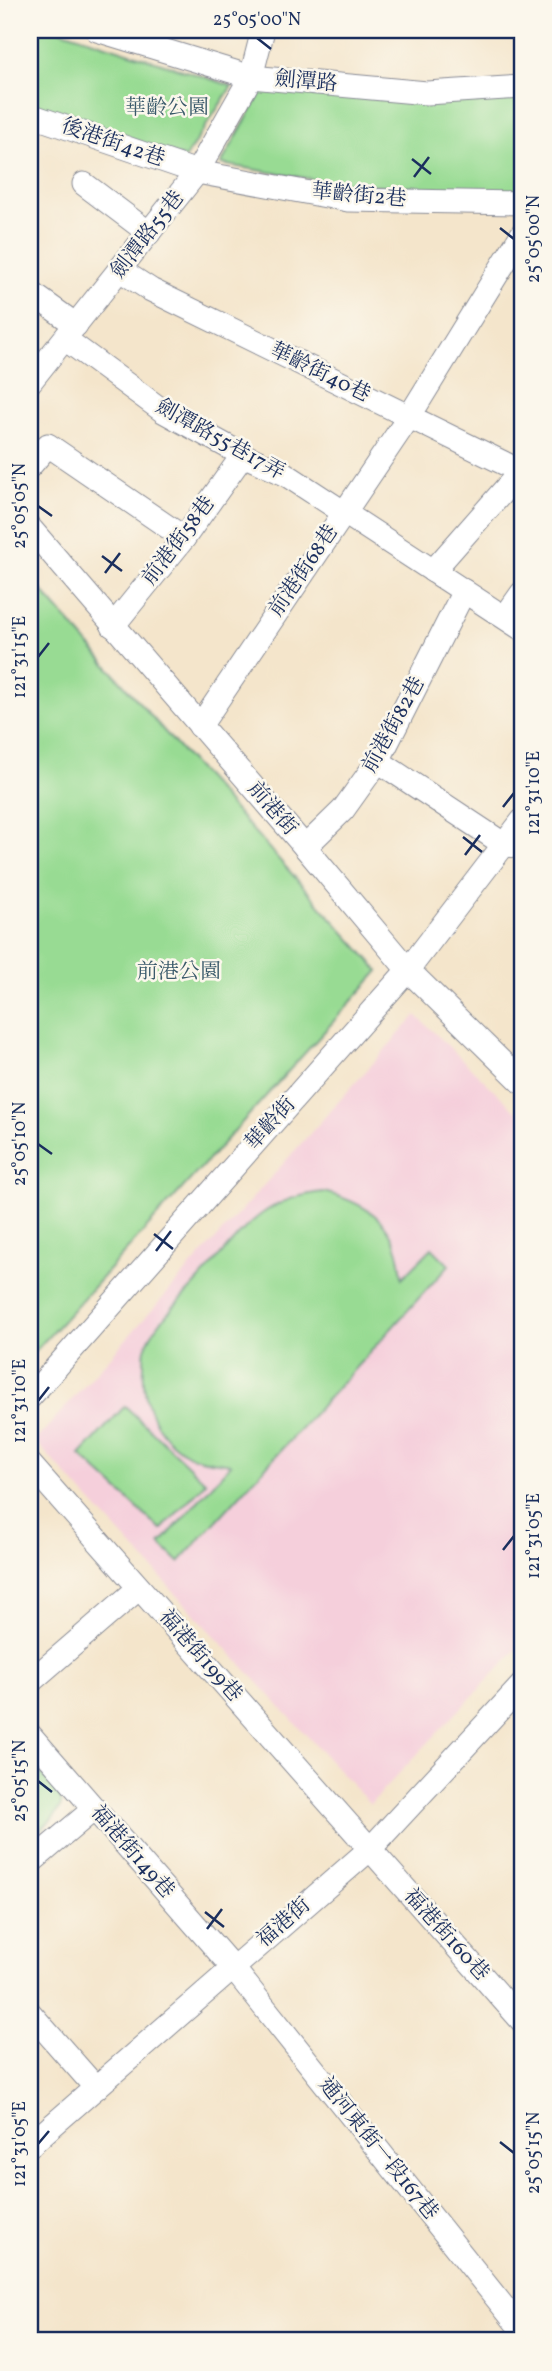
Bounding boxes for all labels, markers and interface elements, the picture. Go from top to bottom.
text: 25°05'00"N [213,8,301,33]
street label: 劍潭路 [273,65,339,99]
park label: 華齡公園 [125,94,209,123]
street label: 後港街42巷 [57,112,169,174]
street label: 華齡街2巷 [310,177,408,215]
street label: 劍潭路55巷 [104,185,192,285]
text: 25°05'00"N [522,195,547,283]
street label: 華齡街40巷 [265,336,375,410]
street label: 劍潭路55巷17弄 [150,393,290,487]
text: 25°05'05"N [8,463,33,549]
street label: 前港街58巷 [136,490,222,592]
street label: 前港街68巷 [263,519,345,623]
text: 121°31'15"E [8,615,33,698]
street label: 前港街82巷 [356,672,432,778]
text: 121°31'10"E [522,751,547,835]
street label: 前港街 [240,776,304,842]
park label: 前港公園 [137,958,221,987]
street label: 華齡街 [239,1091,303,1157]
text: 25°05'10"N [8,1102,33,1186]
text: 121°31'10"E [8,1359,33,1443]
text: 121°31'05"E [522,1493,547,1579]
street label: 福港街199巷 [152,1603,248,1709]
text: 25°05'15"N [8,1740,33,1822]
street label: 福港街149巷 [83,1799,181,1905]
street label: 福港街160巷 [397,1882,495,1988]
street label: 福港街 [251,1891,317,1955]
street label: 通河東街一段167巷 [311,2071,445,2227]
text: 121°31'05"E [8,2101,33,2187]
text: 25°05'15"N [522,2112,547,2194]

